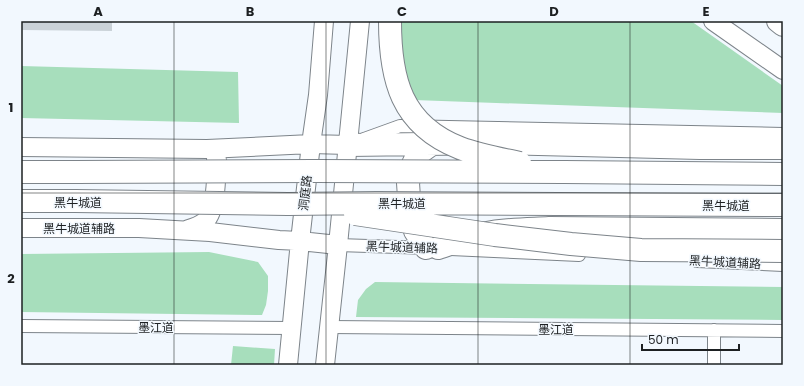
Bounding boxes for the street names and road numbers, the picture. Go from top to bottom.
street label: 洞庭路 [295,174,315,212]
street label: 黑牛城道 [54,194,102,211]
street label: 黑牛城道 [378,195,426,212]
street label: 黑牛城道 [702,197,750,214]
street label: 黑牛城道辅路 [43,220,115,237]
street label: 黑牛城道辅路 [366,237,438,257]
street label: 黑牛城道辅路 [689,252,761,272]
street label: 墨江道 [138,319,174,336]
street label: 墨江道 [538,321,574,338]

